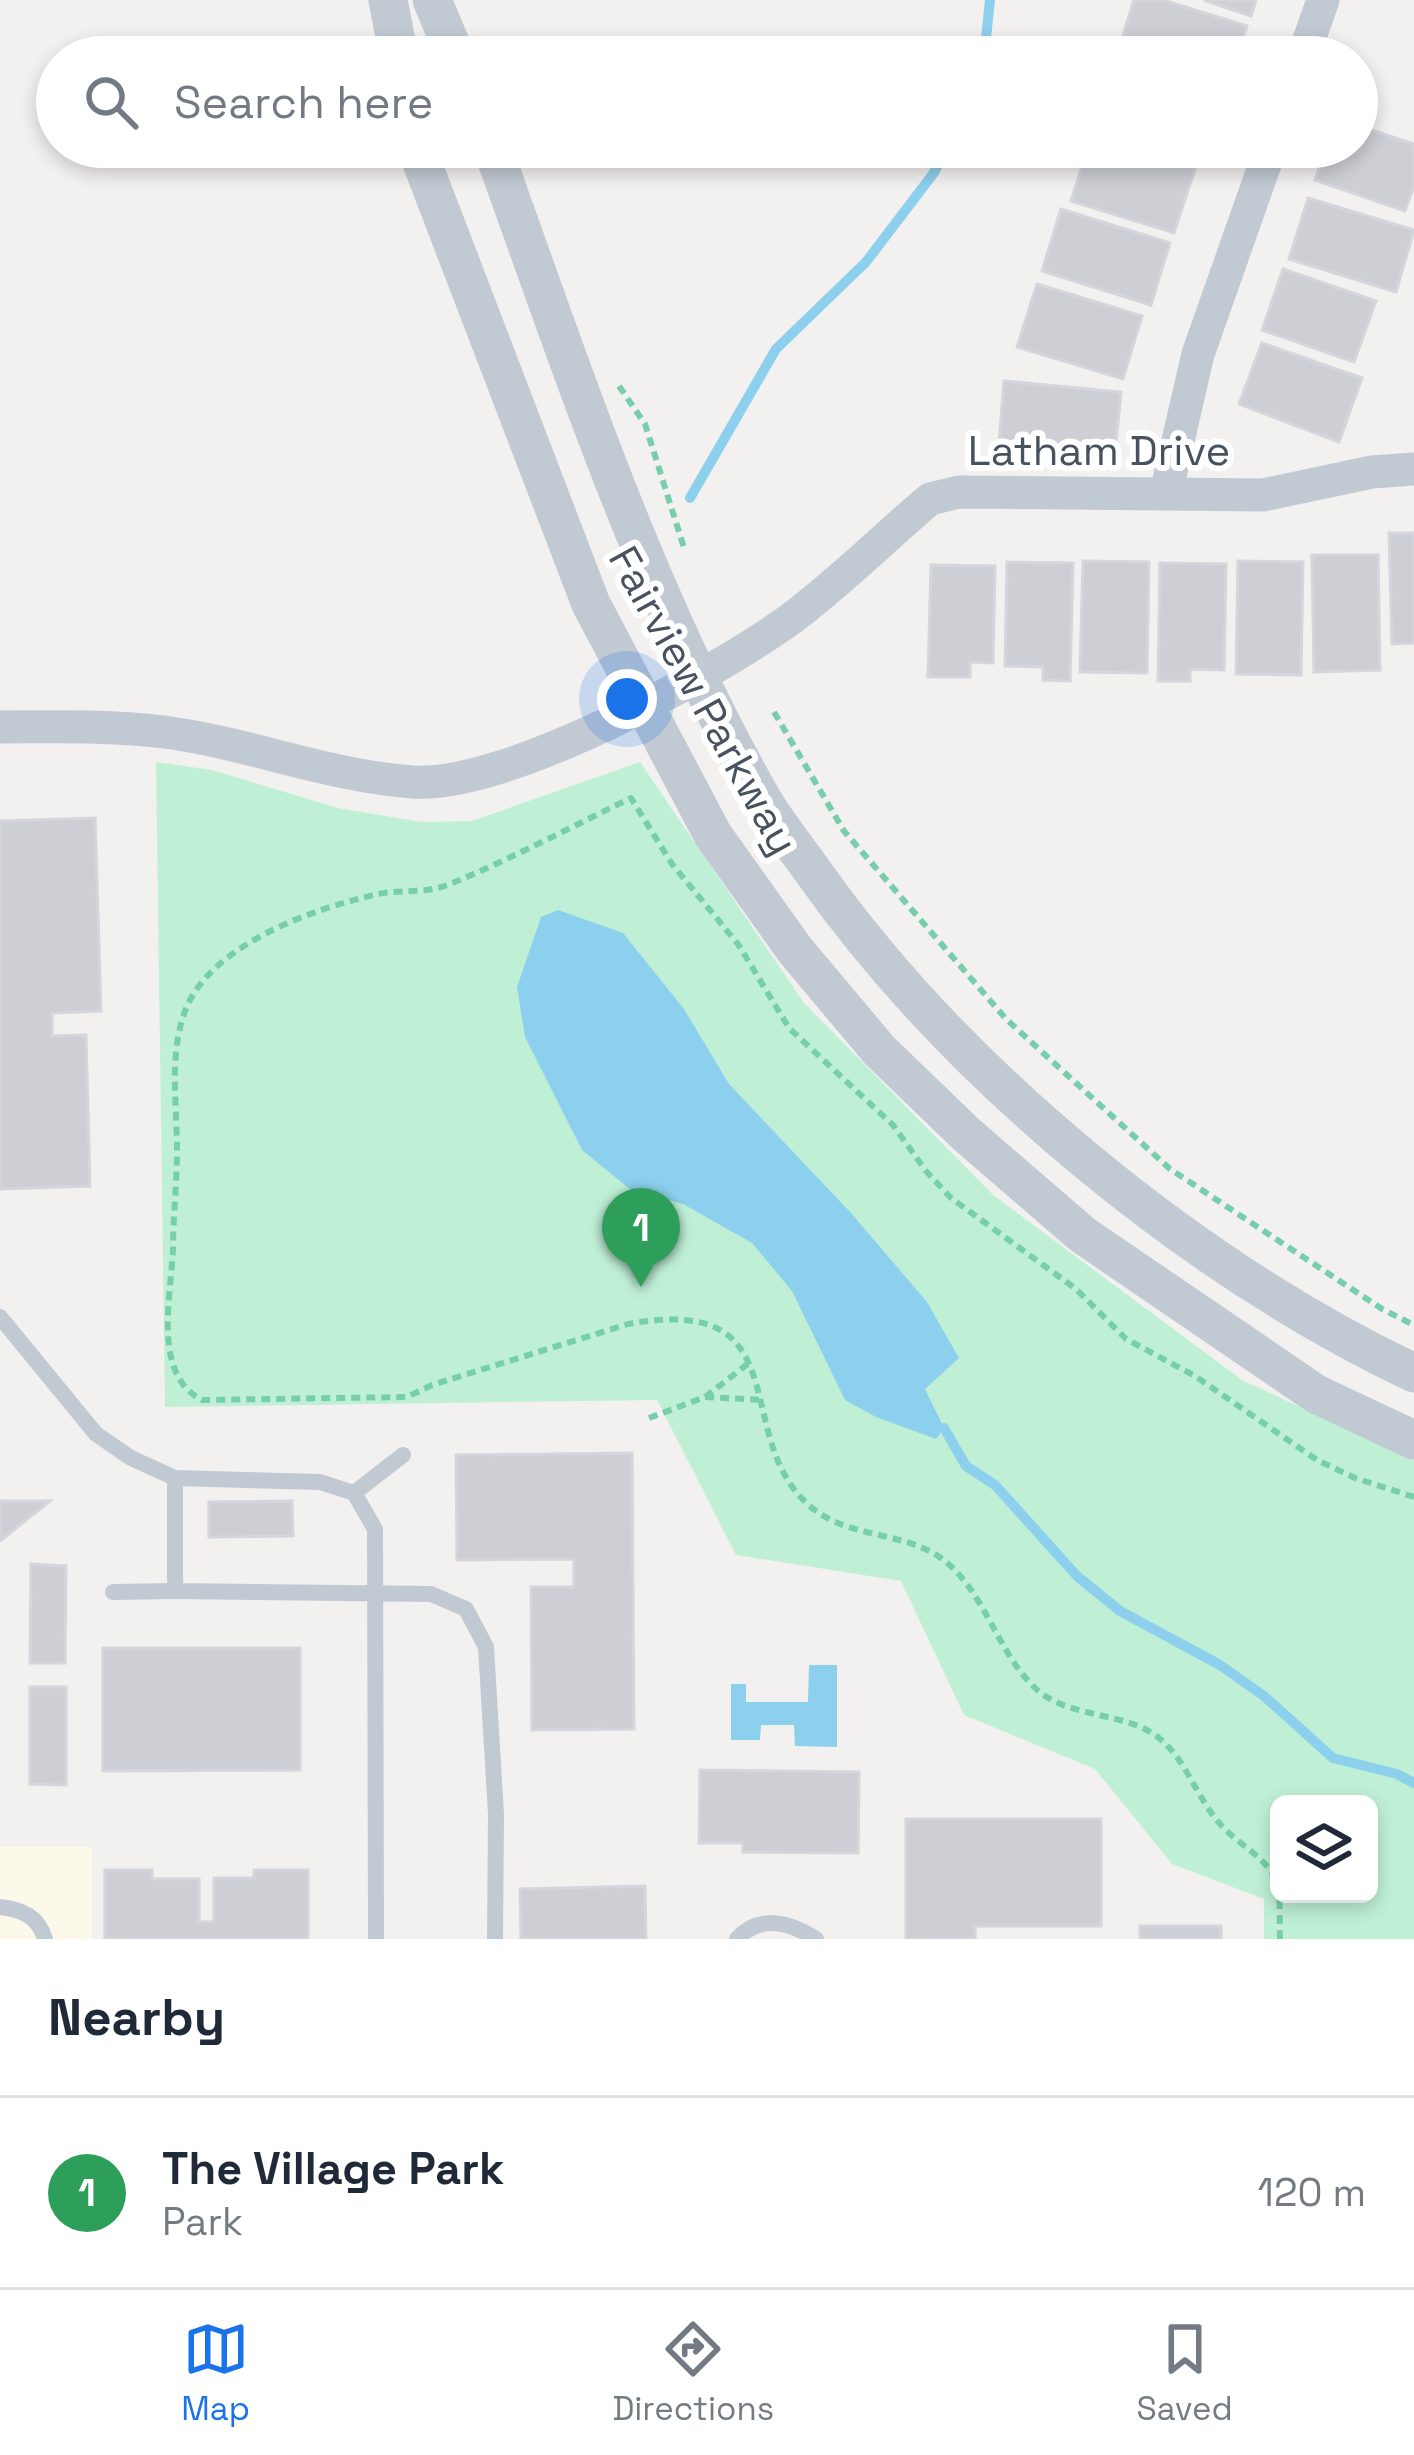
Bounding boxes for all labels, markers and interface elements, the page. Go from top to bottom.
search box [36,36,1378,168]
icon: search [78,69,144,135]
text: Search here [174,74,433,131]
street label: Latham Drive [968,424,1230,477]
street label: Fairview Parkway [597,537,810,864]
your location [597,669,657,729]
pin: 1 [602,1188,680,1287]
map controls [1270,1795,1378,1903]
button: layers [1270,1795,1378,1903]
text: Nearby [48,1985,225,2050]
text: The Village Park [162,2140,504,2197]
text: 1 [78,2168,96,2217]
text: 120 m [1258,2168,1366,2217]
text: Park [162,2197,243,2246]
tab: Map [181,2316,250,2430]
tab: Directions [612,2316,774,2430]
tab: Saved [1137,2316,1233,2430]

